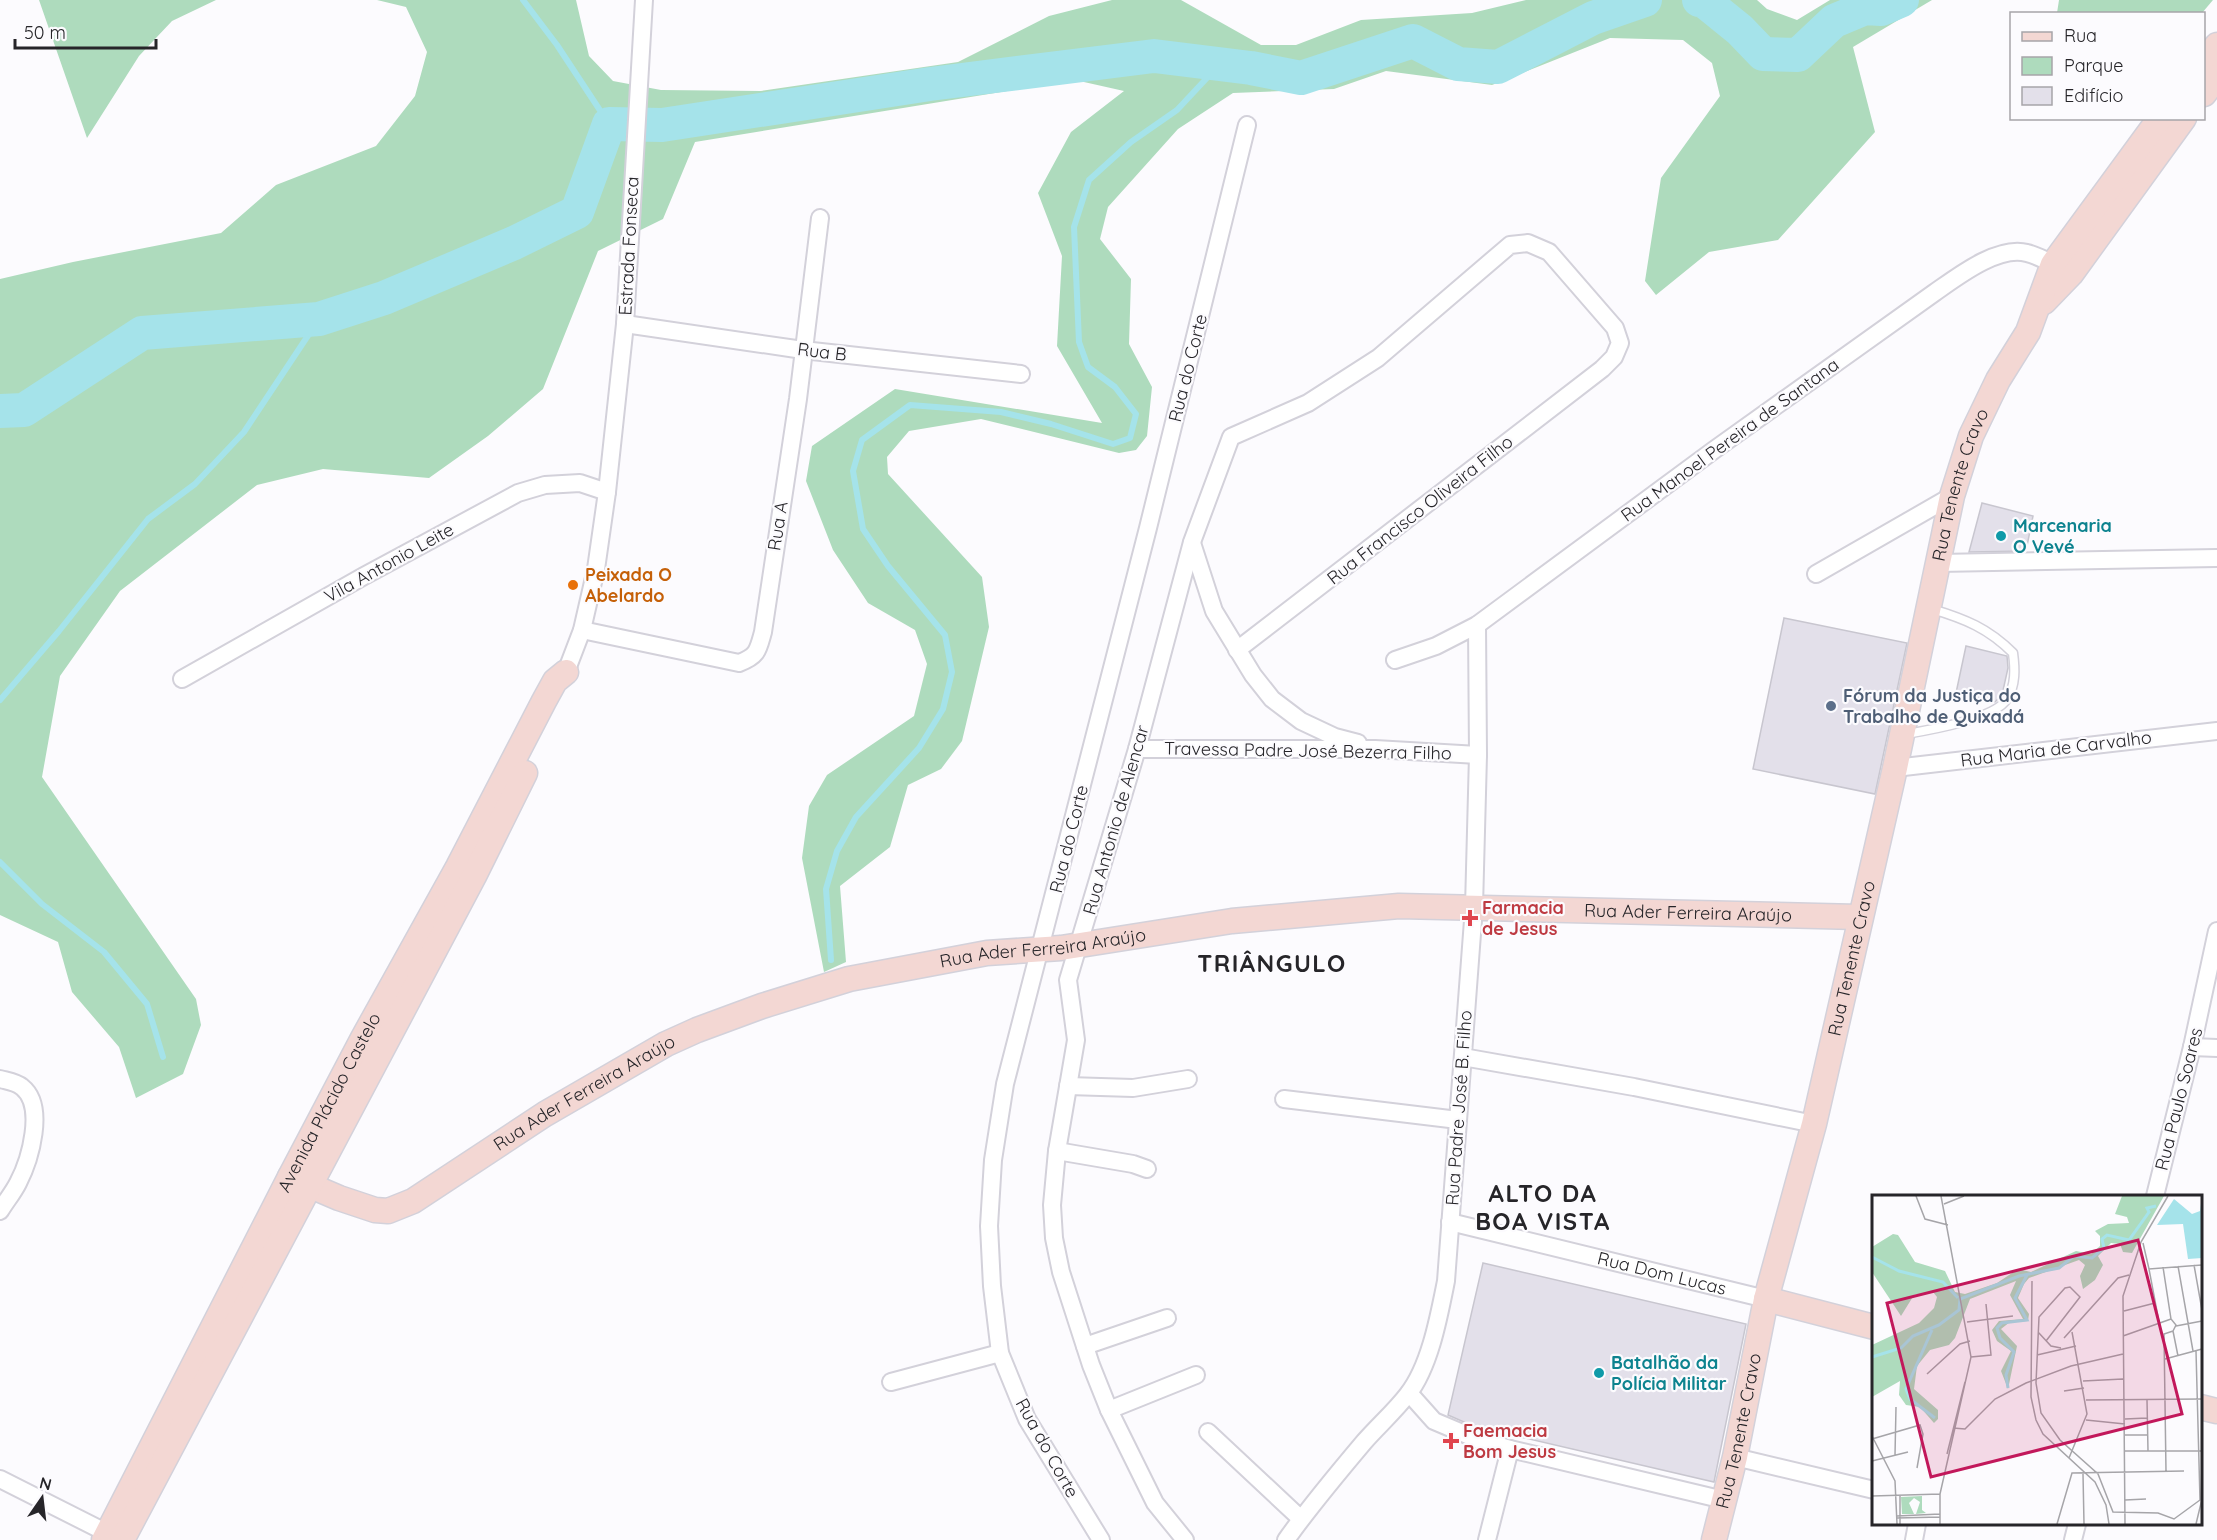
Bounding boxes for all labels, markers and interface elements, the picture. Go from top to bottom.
scale bar [15,12,156,50]
legend [2010,12,2205,120]
text: 50 m [24,21,66,44]
text: Rua [2064,24,2097,47]
text: Parque [2064,54,2123,77]
text: Edifício [2064,84,2123,107]
street label: Estrada Fonseca [613,176,644,316]
street label: Rua do Corte [1163,312,1212,424]
street label: Rua B [796,337,848,366]
street label: Rua Manoel Pereira de Santana [1616,353,1843,526]
street label: Rua Tenente Cravo [1927,404,1994,563]
street label: Rua Francisco Oliveira Filho [1322,430,1517,589]
street label: Rua A [762,499,793,552]
place label: Marcenaria O Vevé [2013,514,2112,558]
street label: Vila Antonio Leite [320,517,458,608]
marker: Marcenaria O Vevé [1994,529,2008,543]
place label: Peixada O Abelardo [585,563,672,607]
marker: Peixada O Abelardo [566,578,580,592]
place label: Fórum da Justiça do Trabalho de Quixadá [1843,684,2024,728]
marker: Fórum da Justiça do Trabalho de Quixadá [1824,699,1838,713]
street label: Rua Antonio de Alencar [1077,722,1154,917]
street label: Rua Maria de Carvalho [1959,725,2153,772]
street label: Travessa Padre José Bezerra Filho [1164,736,1452,765]
street label: Rua do Corte [1044,783,1093,895]
street label: Rua Tenente Cravo [1822,878,1880,1038]
place label: Farmacia de Jesus [1482,896,1564,940]
street label: Rua Ader Ferreira Araújo [1584,898,1792,926]
marker: Farmacia de Jesus [1463,911,1477,925]
street label: Rua Ader Ferreira Araújo [938,923,1148,973]
district label: TRIÂNGULO [1197,948,1347,978]
street label: Avenida Plácido Castelo [272,1009,386,1196]
street label: Rua Padre José B. Filho [1440,1009,1477,1206]
street label: Rua Paulo Soares [2150,1025,2207,1173]
street label: Rua Ader Ferreira Araújo [489,1029,679,1156]
district label: ALTO DA BOA VISTA [1475,1178,1611,1236]
inset map [1872,1195,2202,1525]
street label: Rua Dom Lucas [1595,1246,1729,1300]
place label: Batalhão da Polícia Militar [1611,1351,1727,1395]
street label: Rua Tenente Cravo [1710,1351,1766,1511]
marker: Batalhão da Polícia Militar [1592,1366,1606,1380]
street label: Rua do Corte [1011,1394,1084,1502]
place label: Faemacia Bom Jesus [1463,1419,1556,1463]
marker: Faemacia Bom Jesus [1444,1434,1458,1448]
north arrow [12,1468,72,1528]
text: N [38,1472,54,1495]

